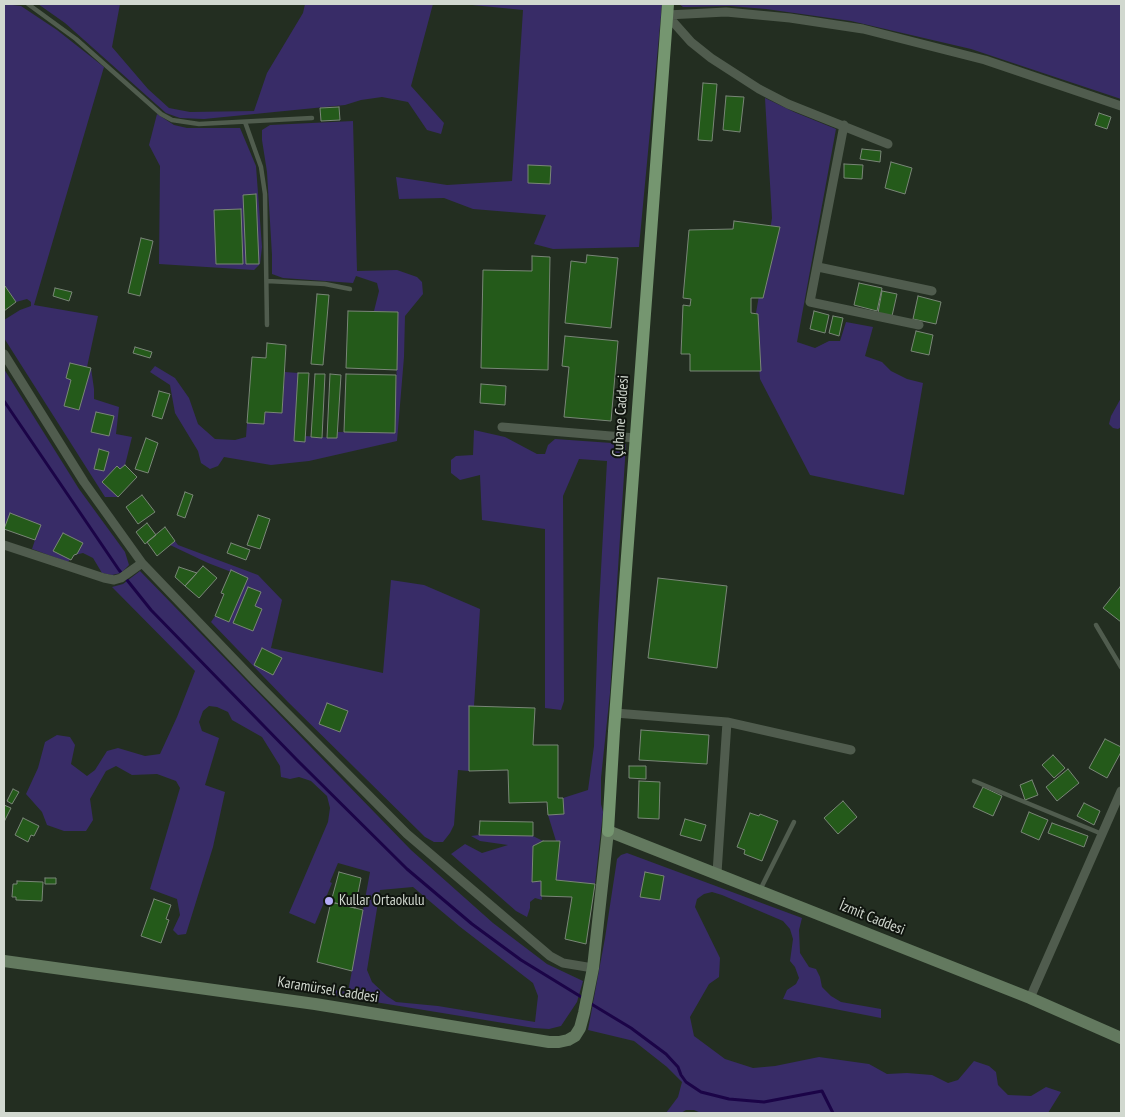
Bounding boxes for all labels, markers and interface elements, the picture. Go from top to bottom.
street label: Çuhane Caddesi [609,375,633,457]
place label: Kullar Ortaokulu [339,892,425,910]
marker: Kullar Ortaokulu [323,895,335,907]
street label: İzmit Caddesi [836,897,908,939]
street label: Karamürsel Caddesi [276,973,380,1007]

